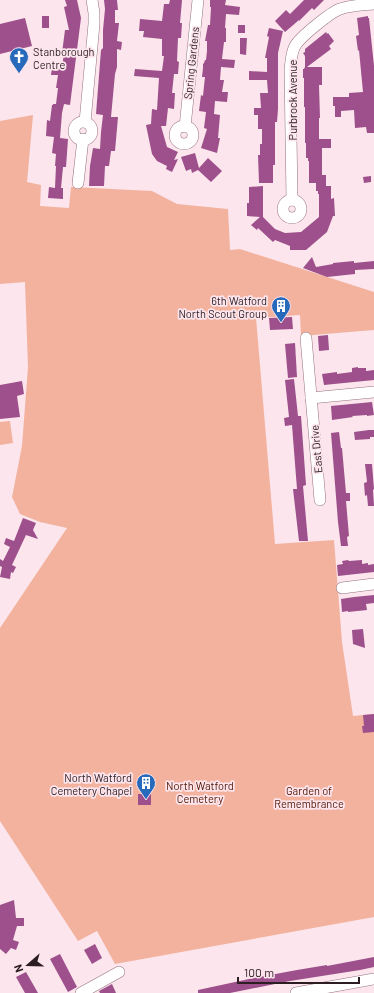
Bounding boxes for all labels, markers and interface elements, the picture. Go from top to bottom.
street label: Spring Gardens [181,26,201,100]
place label: Stanborough Centre [33,45,95,71]
church icon: Stanborough Centre [8,46,30,74]
street label: Purbrock Avenue [286,59,299,140]
place label: 6th Watford North Scout Group [178,294,267,320]
building icon: 6th Watford North Scout Group [270,295,292,323]
street label: East Drive [307,424,325,474]
place label: North Watford Cemetery Chapel [51,771,132,797]
building icon: North Watford Cemetery Chapel [135,772,157,800]
park label: North Watford Cemetery [166,779,234,805]
park label: Garden of Remembrance [274,784,344,810]
north arrow [8,945,48,985]
scale bar [238,959,359,985]
text: N [11,963,25,974]
text: 100 m [244,965,274,979]

